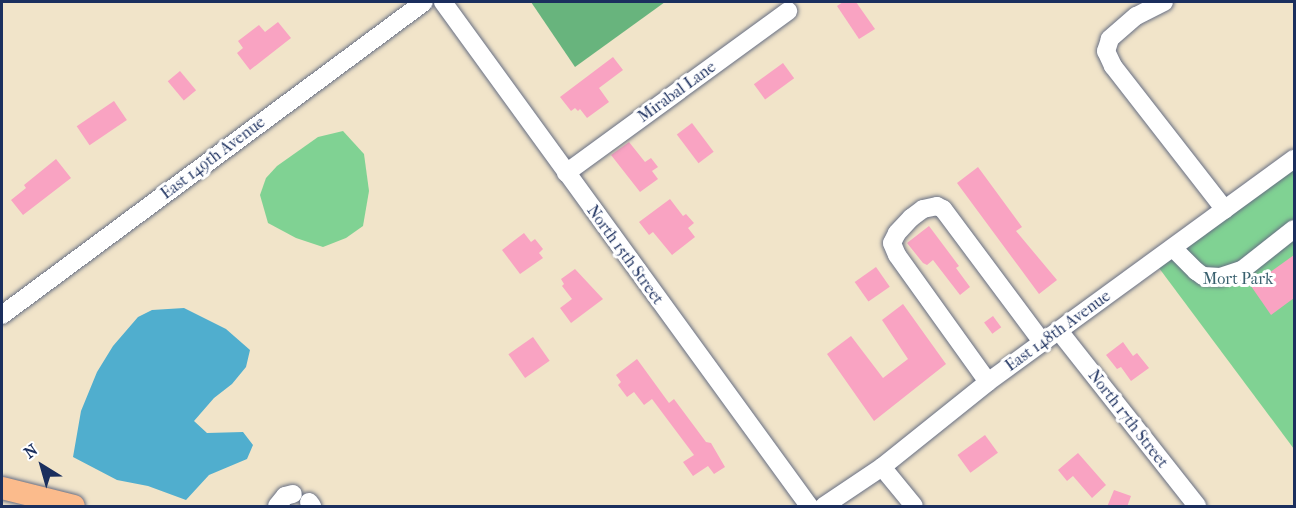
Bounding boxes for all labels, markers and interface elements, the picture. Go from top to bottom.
street label: Mirabal Lane [634,57,720,127]
street label: East 149th Avenue [157,113,269,203]
street label: North 15th Street [583,202,667,308]
park label: Mort Park [1203,269,1273,289]
street label: East 148th Avenue [1002,286,1114,376]
street label: North 17th Street [1084,366,1172,472]
north arrow [12,436,72,496]
text: N [20,440,41,462]

